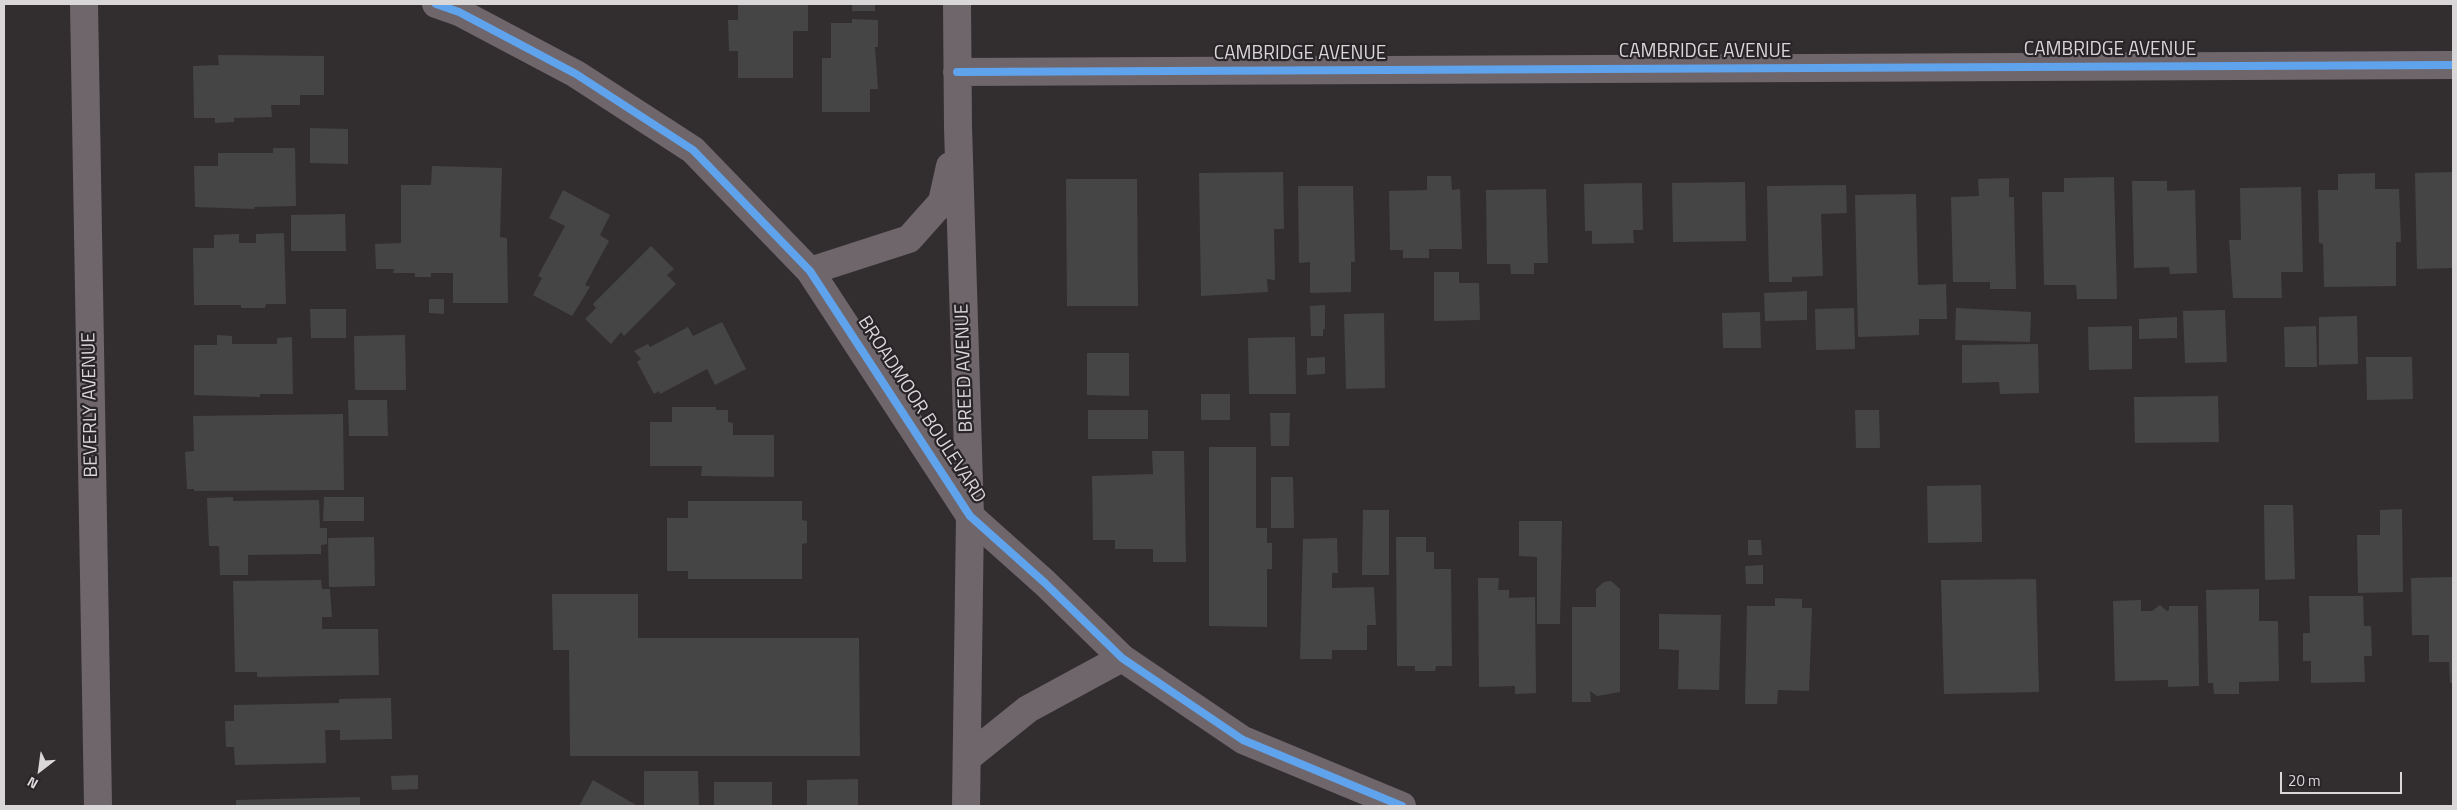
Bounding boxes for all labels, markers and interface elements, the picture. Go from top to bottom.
street label: CAMBRIDGE AVENUE [2024,39,2196,61]
street label: CAMBRIDGE AVENUE [1619,41,1791,63]
street label: CAMBRIDGE AVENUE [1214,43,1386,65]
street label: BREED AVENUE [951,303,979,433]
street label: BROADMOOR BOULEVARD [852,312,990,508]
street label: BEVERLY AVENUE [78,332,104,478]
north arrow [15,745,65,795]
scale bar [2282,762,2404,794]
text: 20 m [2288,769,2321,792]
text: N [23,772,42,795]

